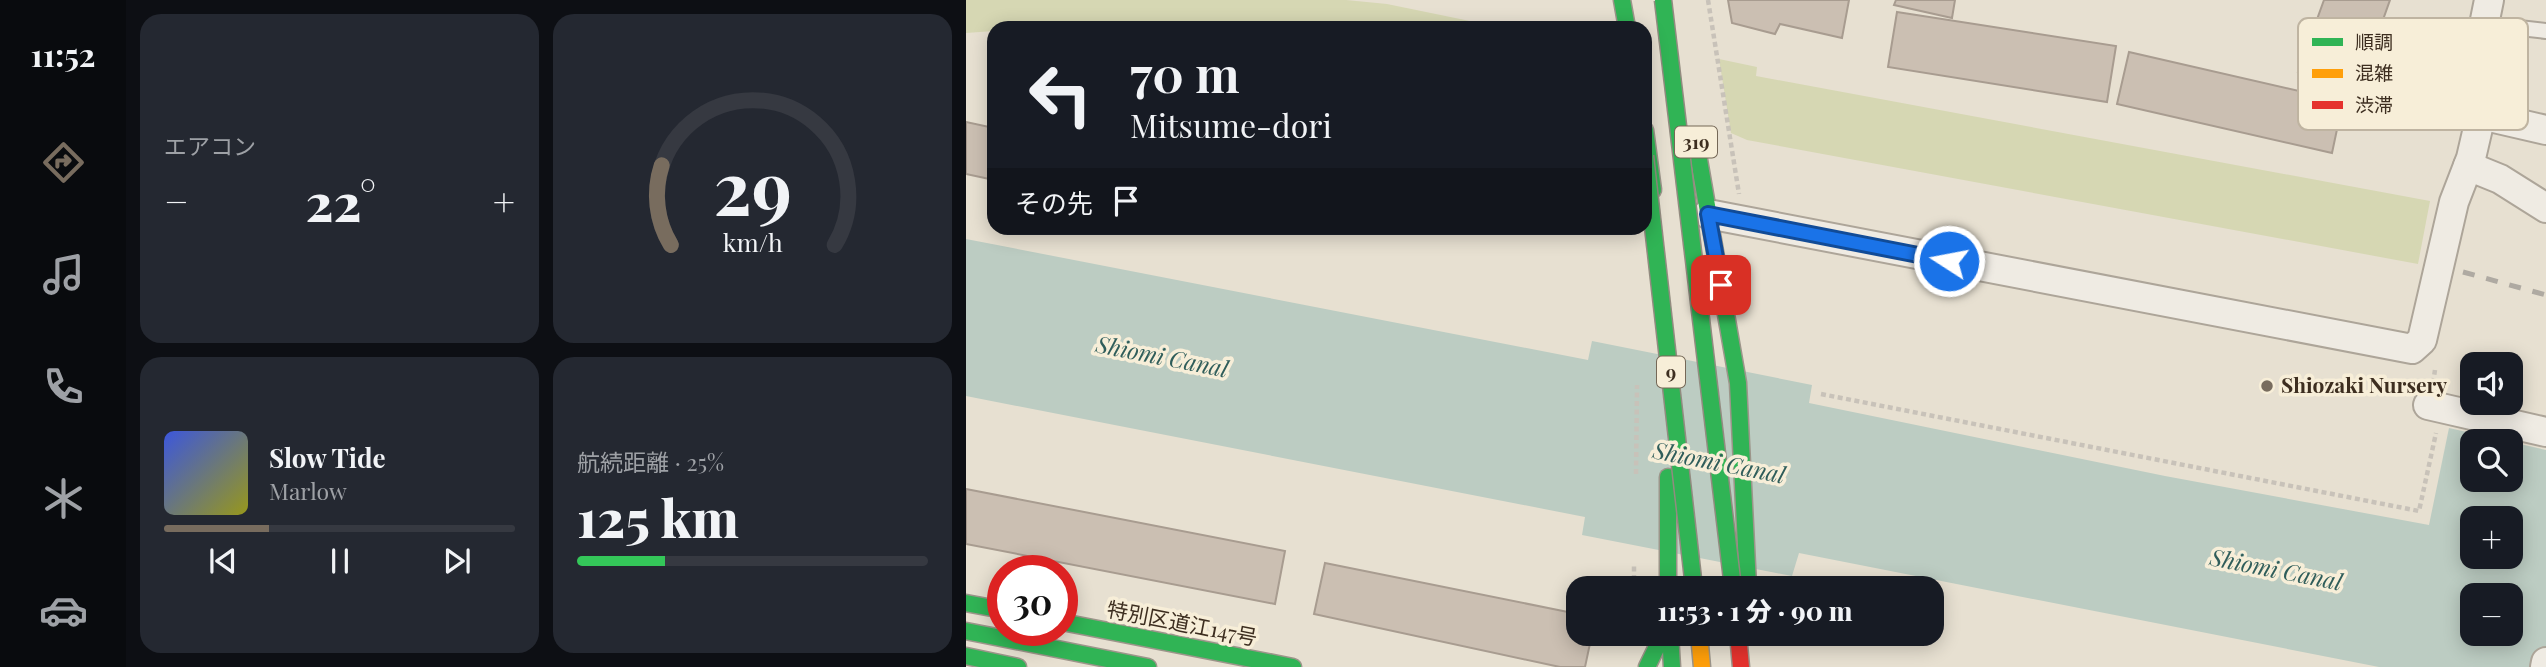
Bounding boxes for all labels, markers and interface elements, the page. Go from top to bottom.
legend [2298,18,2528,130]
text: 順調 [2355,28,2393,54]
text: 11:52 [30,32,96,75]
text: 70 m [1130,40,1240,105]
icon: left [1015,49,1106,140]
text: 混雑 [2355,59,2393,85]
text: 渋滞 [2355,91,2393,117]
text: Mitsume-dori [1130,103,1332,146]
road number: 319 [1675,126,1717,158]
text: エアコン [164,130,256,161]
text: 29 [713,136,792,233]
icon: directions [39,138,88,187]
text: 22° [305,166,376,235]
text: − [164,175,189,226]
text: + [493,175,515,226]
icon: arrive [1107,182,1145,220]
text: その先 [1015,185,1093,220]
text: km/h [723,224,783,257]
position arrow [1912,224,1986,298]
icon: music [39,250,88,299]
pin [1691,255,1751,315]
icon: arrive [1702,266,1740,304]
water label: Shiomi Canal [1093,327,1233,384]
map controls [2460,352,2523,646]
button: sound [2460,352,2523,415]
road number: 9 [1657,356,1685,388]
icon: phone [39,362,88,411]
place label: Shiozaki Nursery [2281,370,2447,398]
marker: Shiozaki Nursery [2259,378,2275,394]
button: search [2460,429,2523,492]
water label: Shiomi Canal [1650,433,1790,490]
text: Slow Tide [269,440,386,475]
text: 航続距離 · 25% [577,446,724,477]
icon: climate [39,474,88,523]
text: Marlow [269,475,347,506]
text: 125 km [577,482,739,551]
button: + [2460,506,2523,569]
water label: Shiomi Canal [2207,540,2347,597]
icon: previous [204,542,242,580]
icon: pause [321,542,359,580]
icon: next [438,542,476,580]
speed limit sign: 30 [987,555,1078,646]
button: − [2460,583,2523,646]
icon: car [39,586,88,635]
text: 11:53 · 1 分 · 90 m [1658,593,1852,628]
street label: 特別区道江147号 [1105,594,1260,650]

